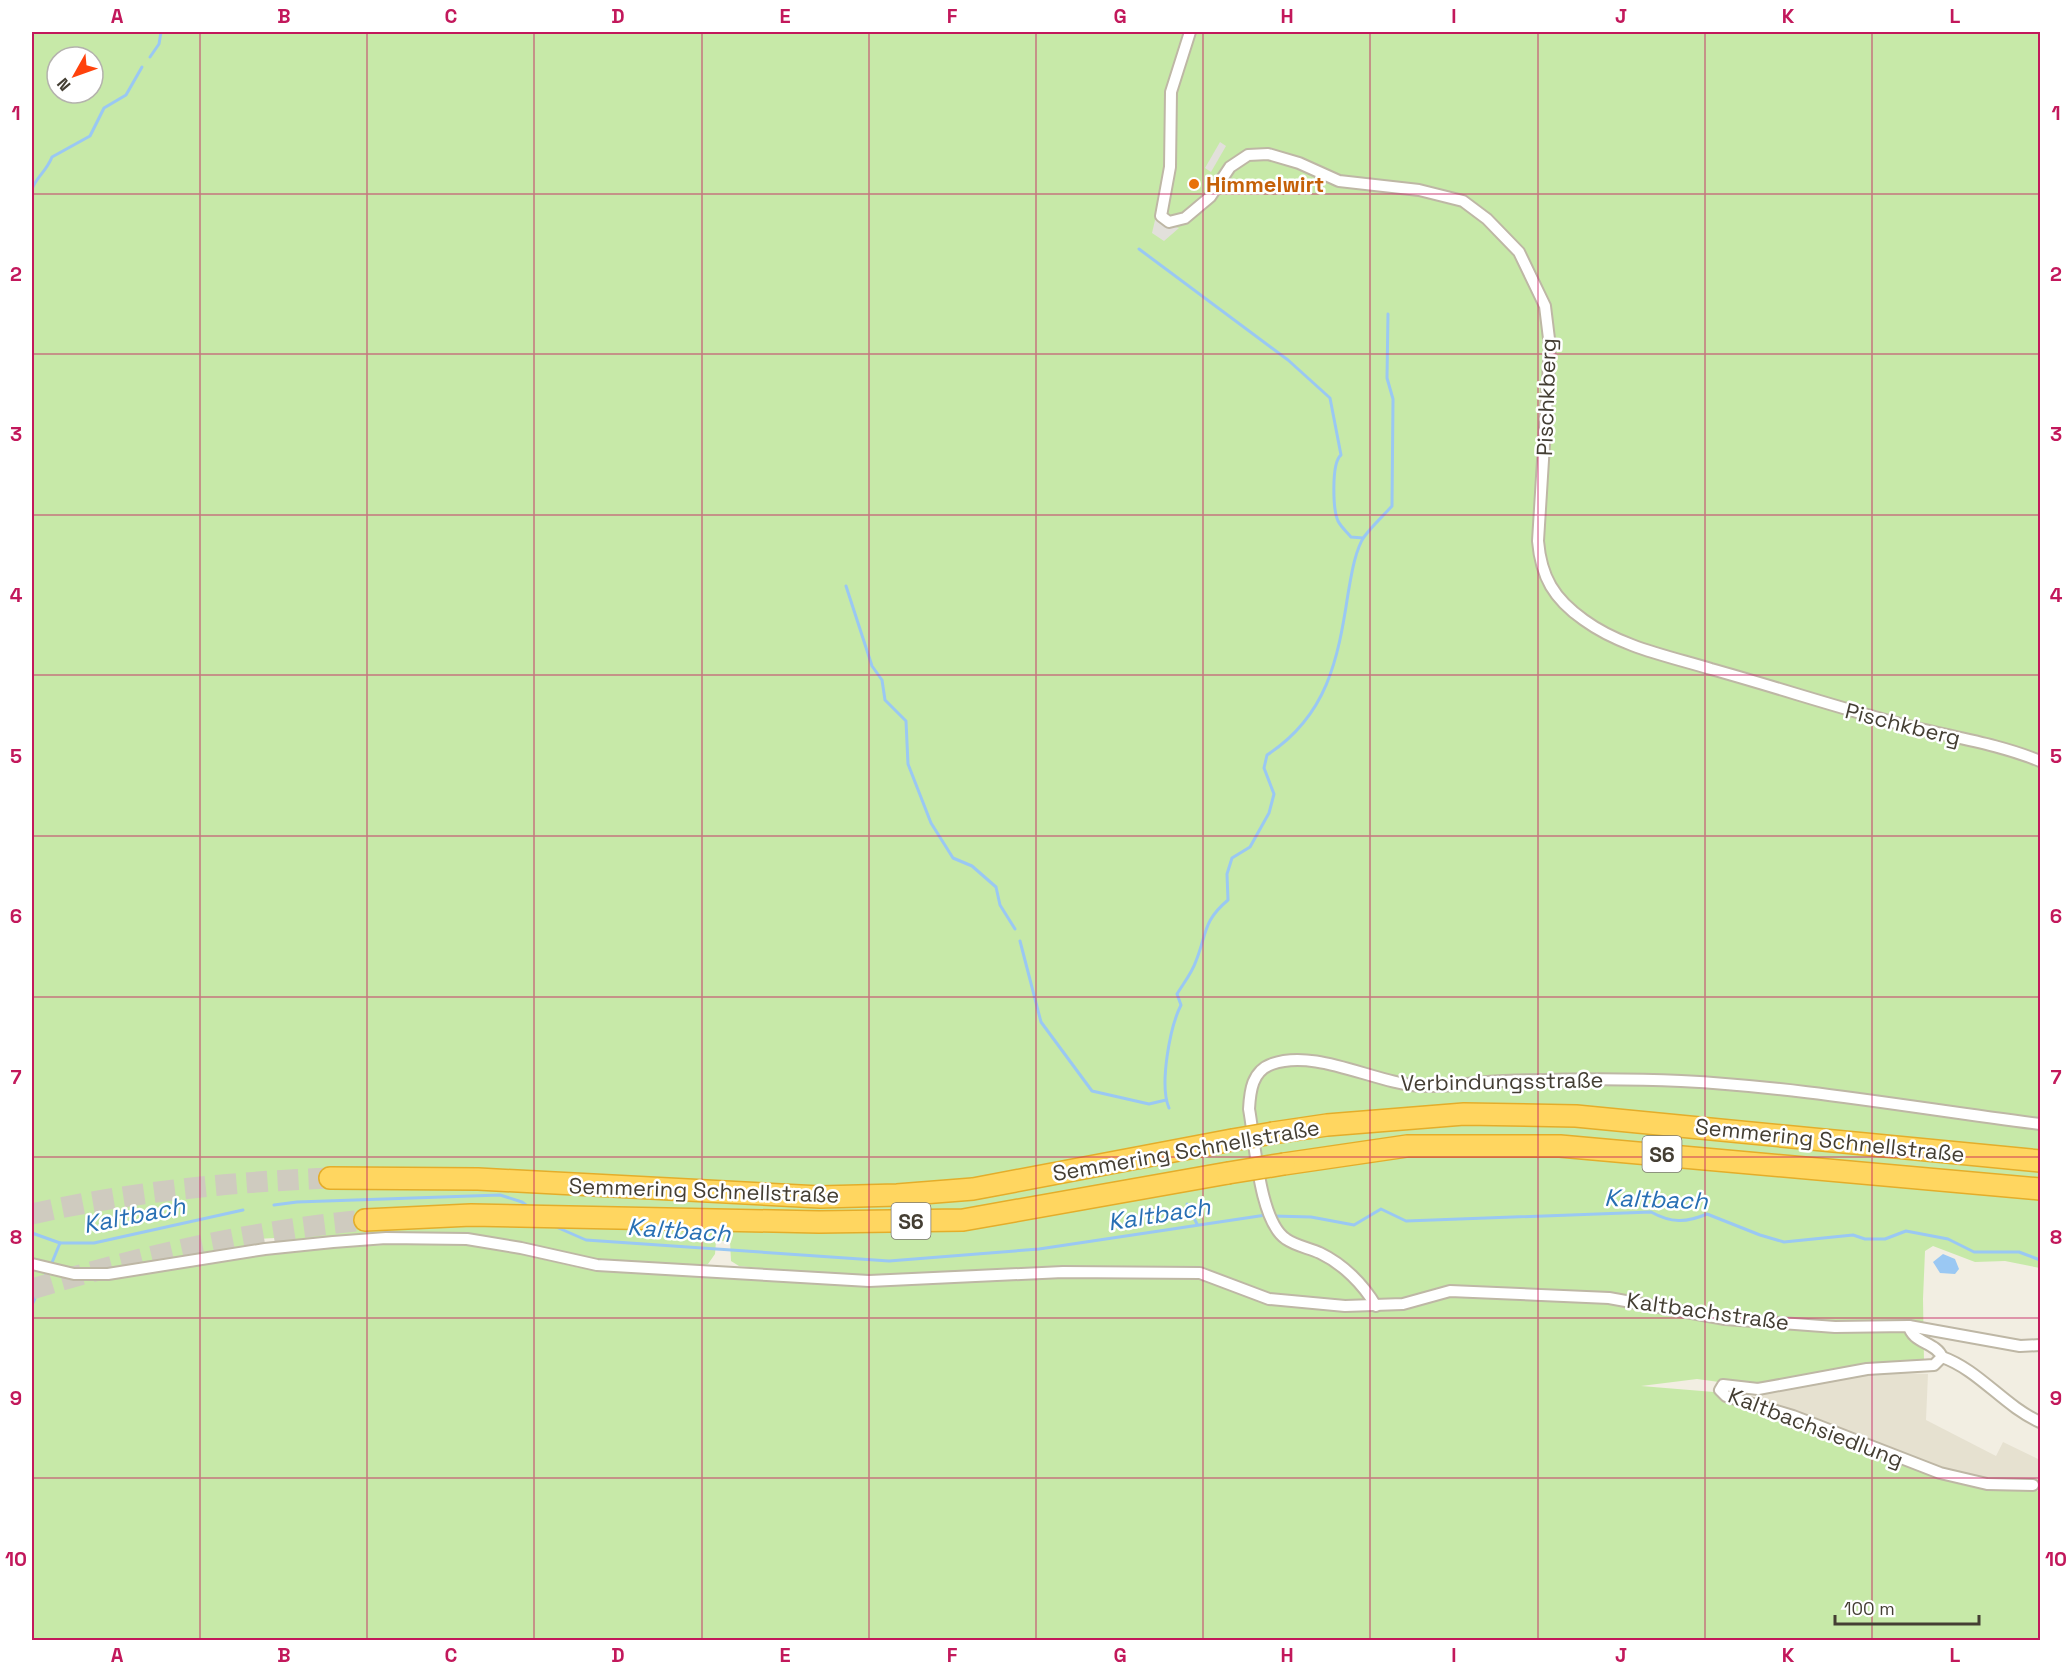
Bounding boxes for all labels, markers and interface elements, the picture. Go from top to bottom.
text: A [111,3,124,29]
text: B [277,3,291,29]
text: C [445,3,458,29]
text: D [611,3,625,29]
text: E [779,3,791,29]
text: F [947,3,958,29]
text: G [1113,3,1127,29]
text: H [1280,3,1294,29]
text: I [1451,3,1457,29]
text: J [1615,3,1627,29]
text: K [1782,3,1795,29]
text: L [1950,3,1961,29]
north arrow [45,45,105,105]
text: N [52,73,75,95]
text: 1 [11,100,21,126]
text: 1 [2051,100,2061,126]
place label: Himmelwirt [1206,170,1324,198]
marker: Himmelwirt [1187,177,1201,191]
text: 2 [10,261,22,287]
text: 2 [2050,261,2062,287]
street label: Pischkberg [1530,338,1562,456]
text: 3 [10,421,22,447]
text: 3 [2050,421,2062,447]
text: 4 [10,582,23,608]
text: 4 [2050,582,2063,608]
street label: Pischkberg [1842,696,1964,752]
text: 5 [10,743,22,769]
text: 5 [2050,743,2062,769]
text: 6 [10,903,22,929]
text: 6 [2050,903,2062,929]
text: 7 [10,1064,22,1090]
text: 7 [2050,1064,2062,1090]
street label: Verbindungsstraße [1400,1065,1604,1097]
street label: Semmering Schnellstraße [1694,1112,1966,1168]
street label: Semmering Schnellstraße [1050,1113,1322,1187]
road number: S6 [1642,1136,1682,1172]
street label: Semmering Schnellstraße [568,1171,840,1209]
water label: Kaltbach [1604,1182,1709,1216]
water label: Kaltbach [80,1190,189,1240]
water label: Kaltbach [1106,1190,1214,1237]
road number: S6 [892,1203,930,1239]
water label: Kaltbach [626,1211,733,1249]
text: 8 [10,1224,22,1250]
text: 8 [2050,1224,2062,1250]
street label: Kaltbachstraße [1625,1286,1791,1336]
street label: Kaltbachsiedlung [1724,1381,1908,1473]
text: 9 [10,1385,22,1411]
text: 9 [2050,1385,2062,1411]
text: 10 [5,1546,27,1572]
text: 10 [2045,1546,2067,1572]
scale bar [1835,1588,1979,1626]
text: 100 m [1844,1597,1895,1620]
text: A [111,1642,124,1668]
text: B [277,1642,291,1668]
text: C [445,1642,458,1668]
text: D [611,1642,625,1668]
text: E [779,1642,791,1668]
text: F [947,1642,958,1668]
text: G [1113,1642,1127,1668]
text: H [1280,1642,1294,1668]
text: I [1451,1642,1457,1668]
text: J [1615,1642,1627,1668]
text: K [1782,1642,1795,1668]
text: L [1950,1642,1961,1668]

